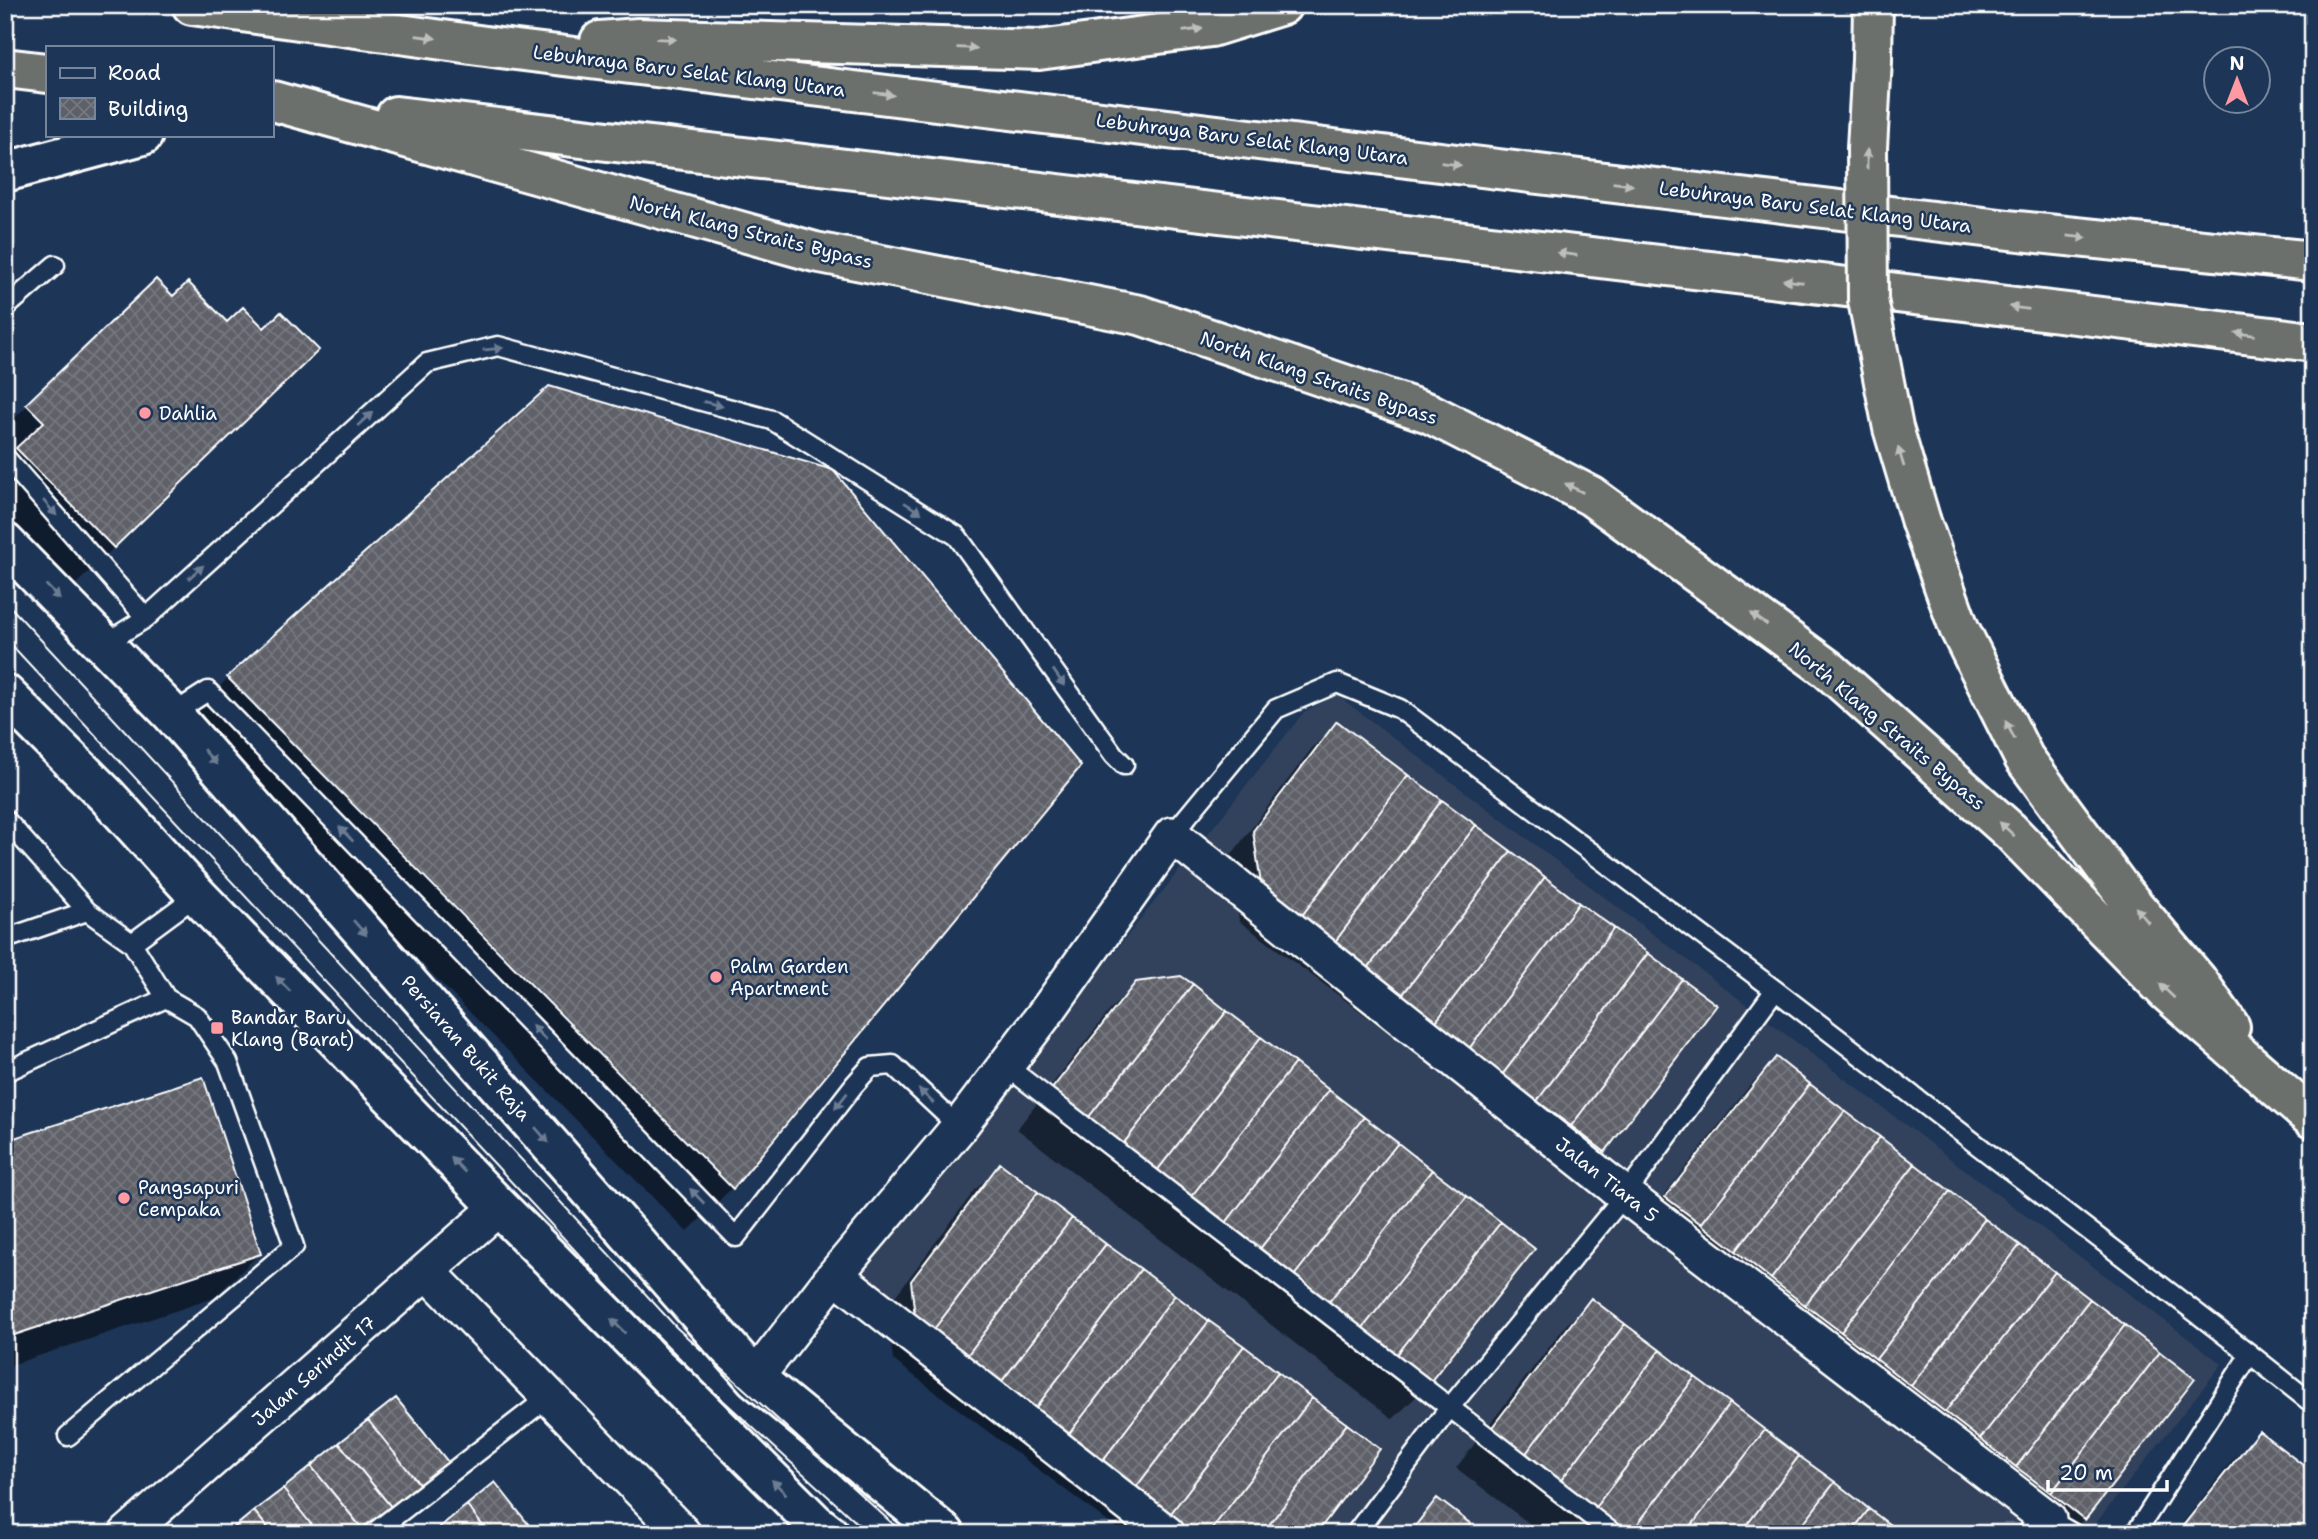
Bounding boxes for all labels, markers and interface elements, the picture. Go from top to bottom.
one-way arrow [1182,24,1204,35]
one-way arrow [415,32,437,43]
one-way arrow [656,34,678,45]
street label: Lebuhraya Baru Selat Klang Utara [531,39,847,103]
one-way arrow [956,43,978,54]
legend [46,46,273,136]
north arrow [2202,46,2272,116]
text: N [2229,51,2245,76]
text: Road [108,59,161,87]
one-way arrow [873,89,895,100]
text: Building [108,95,188,123]
street label: Lebuhraya Baru Selat Klang Utara [1094,107,1410,171]
one-way arrow [1861,148,1873,170]
one-way arrow [1440,158,1462,169]
street label: Lebuhraya Baru Selat Klang Utara [1657,175,1973,239]
one-way arrow [1612,179,1634,190]
street label: North Klang Straits Bypass [627,190,875,274]
one-way arrow [2066,232,2088,243]
one-way arrow [1556,249,1578,260]
one-way arrow [1782,275,1804,286]
one-way arrow [2008,302,2030,313]
street label: North Klang Straits Bypass [1197,326,1441,430]
one-way arrow [2234,329,2256,340]
one-way arrow [482,343,504,354]
one-way arrow [703,399,724,409]
place label: Dahlia [159,401,217,426]
marker: Dahlia [137,405,153,421]
one-way arrow [356,411,374,427]
one-way arrow [1896,446,1906,467]
one-way arrow [1564,482,1584,493]
one-way arrow [42,500,57,517]
one-way arrow [903,501,922,514]
one-way arrow [187,564,205,580]
one-way arrow [44,583,61,600]
one-way arrow [1750,613,1768,627]
street label: North Klang Straits Bypass [1783,636,1991,816]
one-way arrow [1052,669,1066,687]
one-way arrow [2004,720,2015,740]
one-way arrow [202,748,217,765]
one-way arrow [1998,821,2016,837]
one-way arrow [338,826,355,843]
one-way arrow [2134,906,2149,924]
one-way arrow [352,919,367,936]
place label: Palm Garden Apartment [730,954,849,1001]
marker: Palm Garden Apartment [708,969,724,985]
street label: Persiaran Bukit Raja [396,970,536,1126]
one-way arrow [274,975,291,992]
one-way arrow [2159,984,2176,1000]
place label: Bandar Baru Klang (Barat) [231,1005,354,1052]
marker: Bandar Baru Klang (Barat) [209,1020,225,1036]
one-way arrow [531,1025,547,1042]
one-way arrow [918,1088,935,1104]
one-way arrow [833,1092,848,1110]
one-way arrow [534,1127,549,1144]
street label: Jalan Tiara 5 [1550,1132,1664,1228]
one-way arrow [450,1156,467,1173]
place label: Pangsapuri Cempaka [138,1175,239,1222]
one-way arrow [689,1188,706,1205]
marker: Pangsapuri Cempaka [116,1190,132,1206]
street label: Jalan Serindit 17 [247,1310,381,1432]
one-way arrow [611,1318,627,1335]
scale bar [2048,1448,2168,1492]
text: 20 m [2059,1459,2113,1487]
one-way arrow [772,1479,788,1496]

